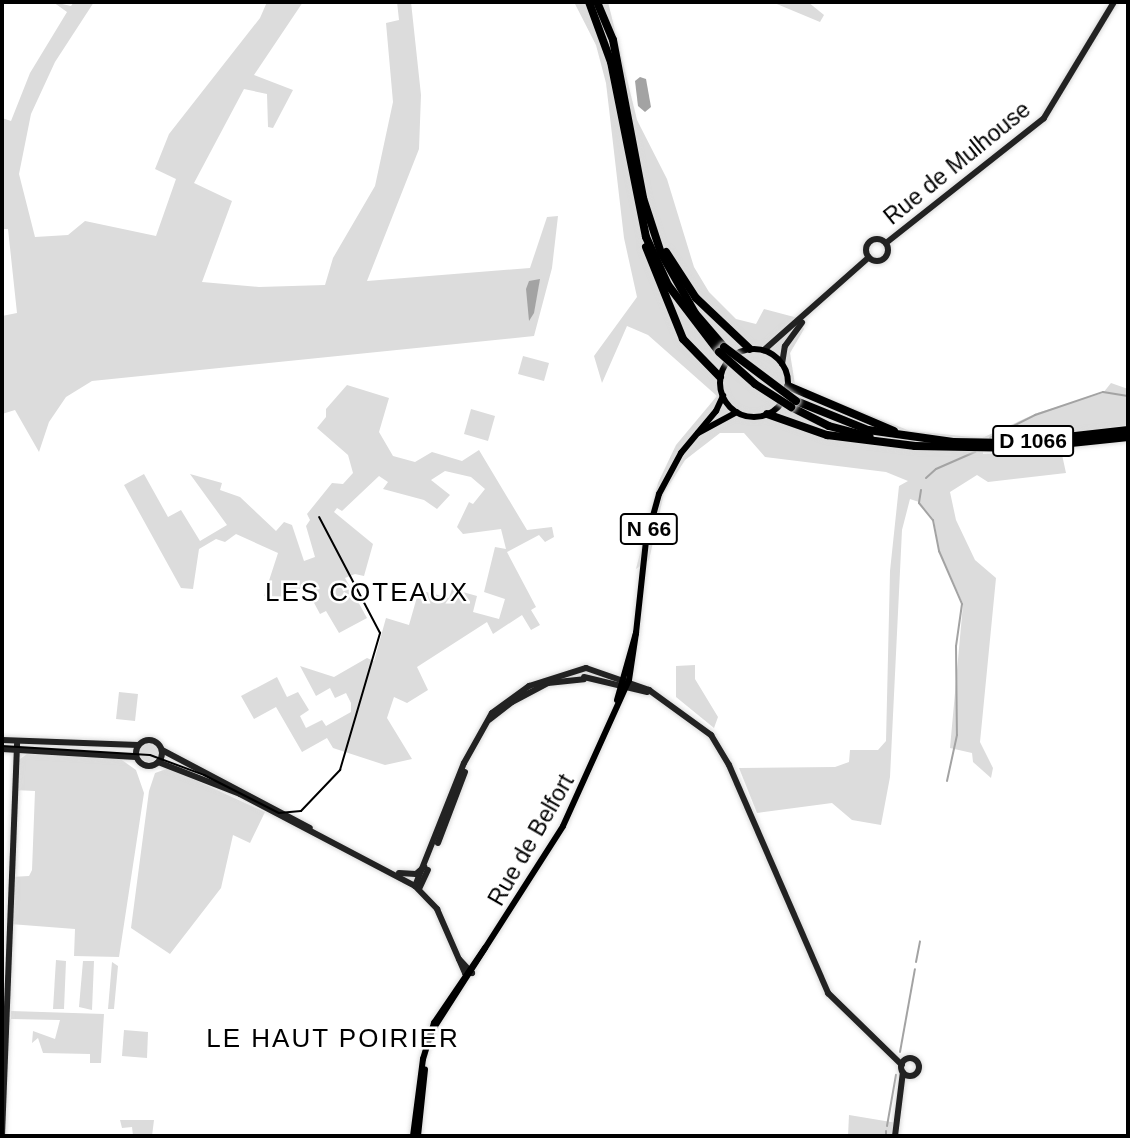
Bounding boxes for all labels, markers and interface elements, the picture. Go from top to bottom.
street label: Rue de Mulhouse [878,96,1036,230]
road number: D 1066 [991,424,1075,458]
road number: N 66 [619,512,679,546]
district label: LES COTEAUX [266,577,468,609]
street label: Rue de Belfort [482,769,580,911]
district label: LE HAUT POIRIER [208,1023,458,1055]

